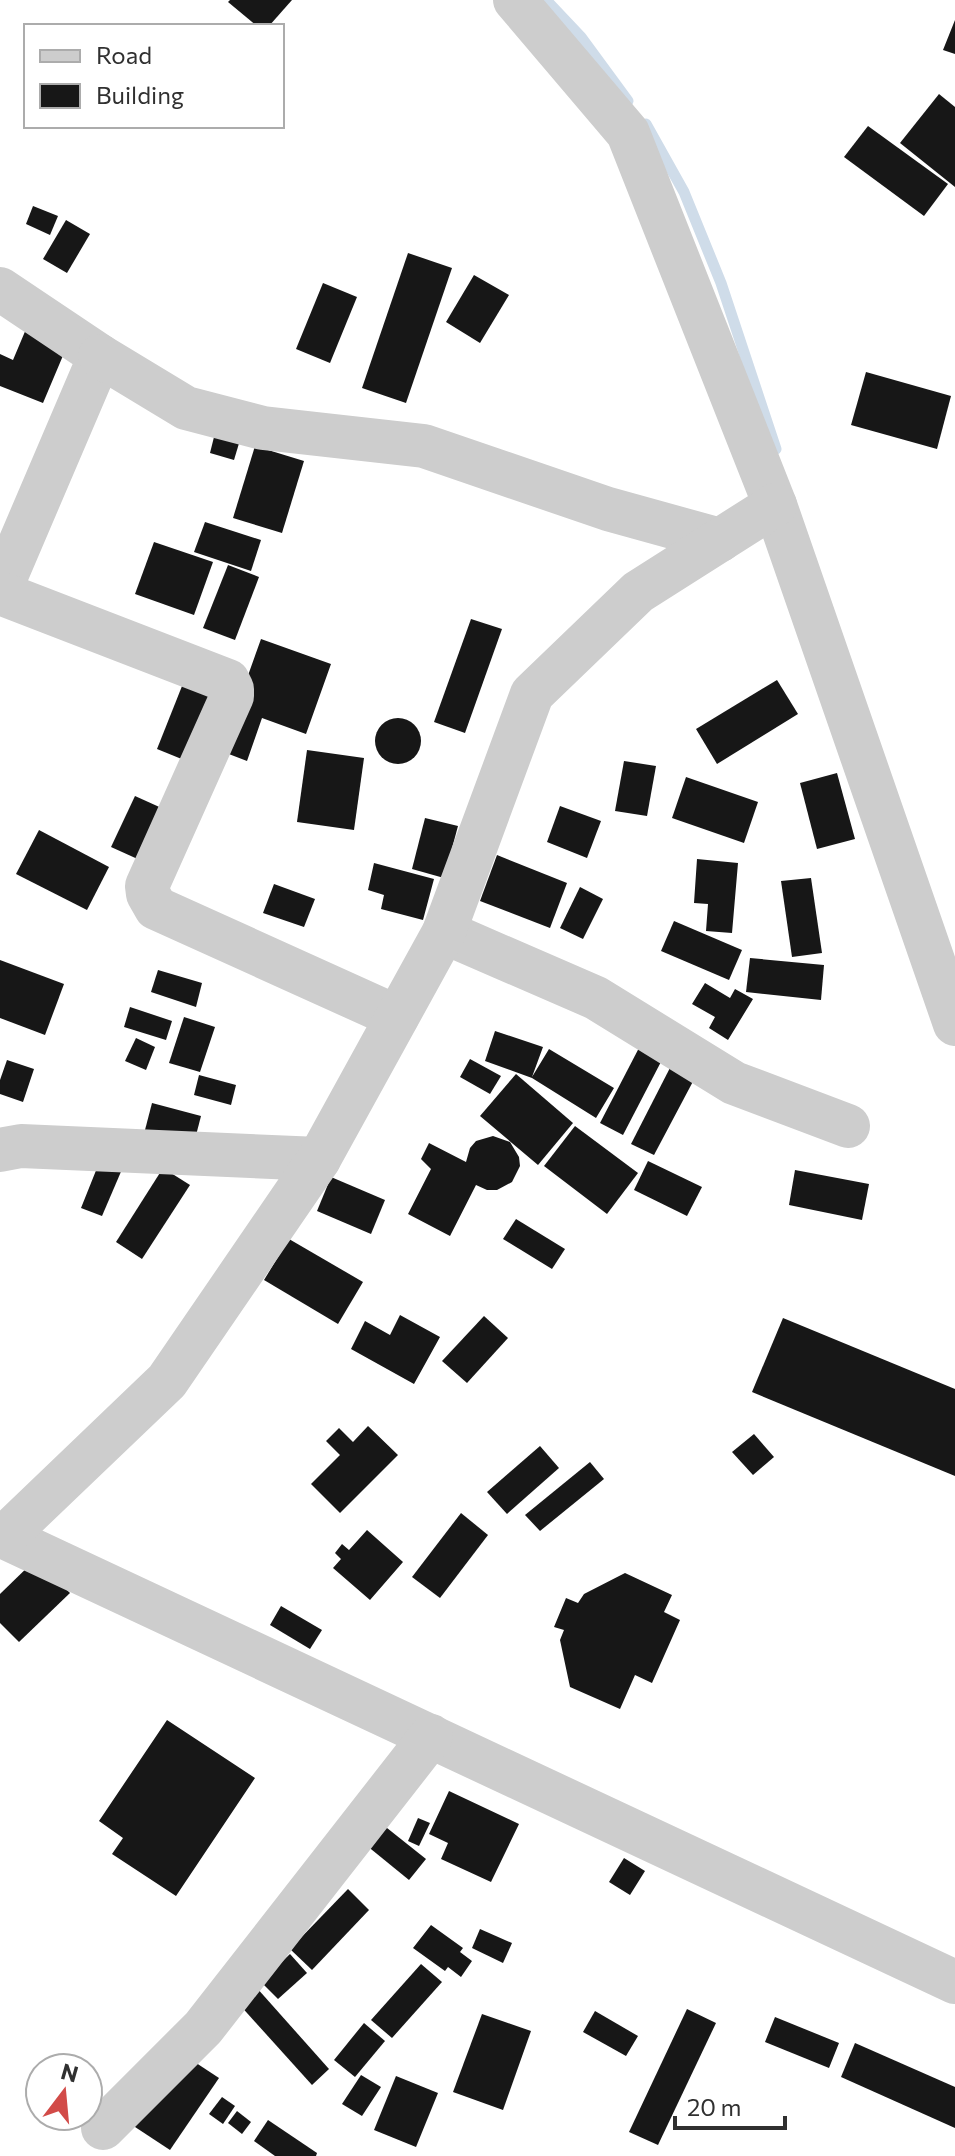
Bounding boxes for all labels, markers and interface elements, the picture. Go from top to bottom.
legend [24,24,284,128]
text: Road [96,40,152,69]
text: Building [96,80,184,109]
north arrow [24,2052,104,2132]
text: N [58,2057,81,2088]
scale bar [675,2080,785,2130]
text: 20 m [687,2092,741,2121]

